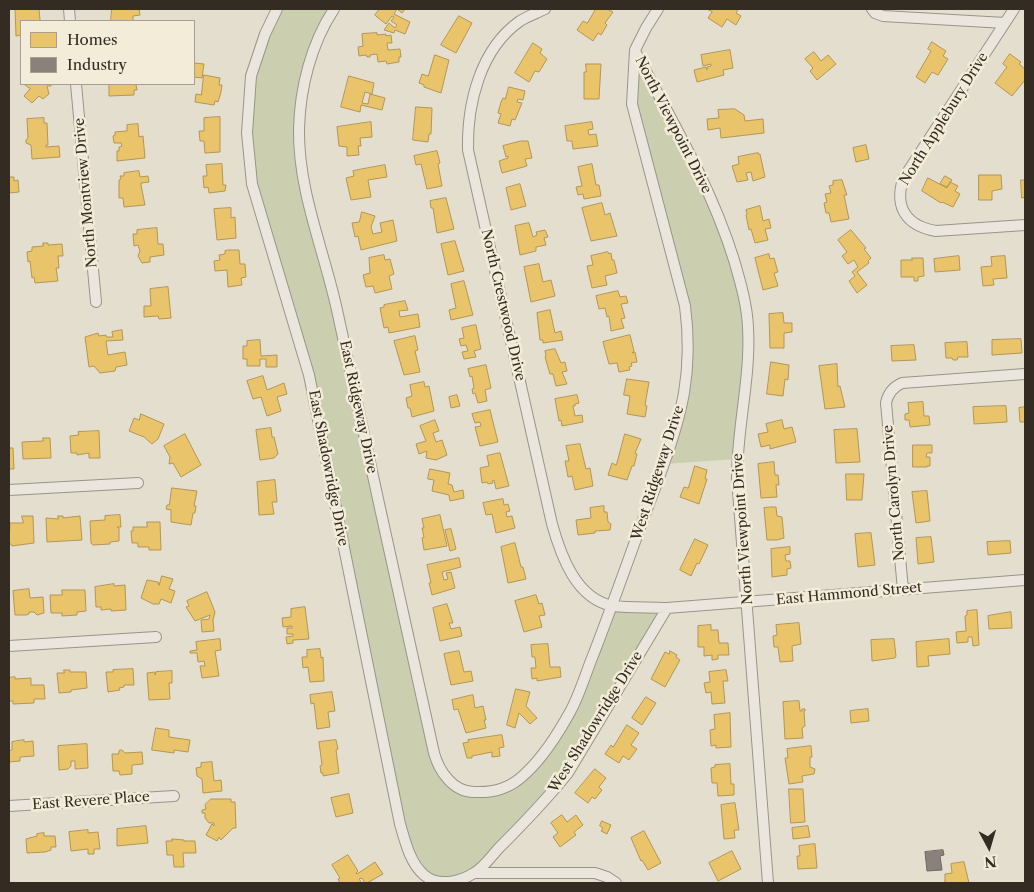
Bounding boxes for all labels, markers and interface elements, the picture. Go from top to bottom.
legend [20,20,195,85]
text: Homes [67,30,118,49]
street label: North Applebury Drive [896,49,992,189]
street label: North Viewpoint Drive [631,53,715,197]
text: Industry [67,55,127,74]
street label: North Montview Drive [71,117,101,269]
street label: North Crestwood Drive [477,227,529,383]
street label: East Ridgeway Drive [336,339,380,475]
street label: East Shadowridge Drive [305,389,351,547]
street label: West Ridgeway Drive [628,403,688,543]
street label: North Carolyn Drive [880,424,908,562]
street label: North Viewpoint Drive [729,453,757,605]
street label: East Hammond Street [775,579,923,609]
street label: West Shadowridge Drive [546,648,646,796]
street label: East Revere Place [32,789,150,813]
north arrow [964,822,1014,872]
text: N [984,852,998,872]

